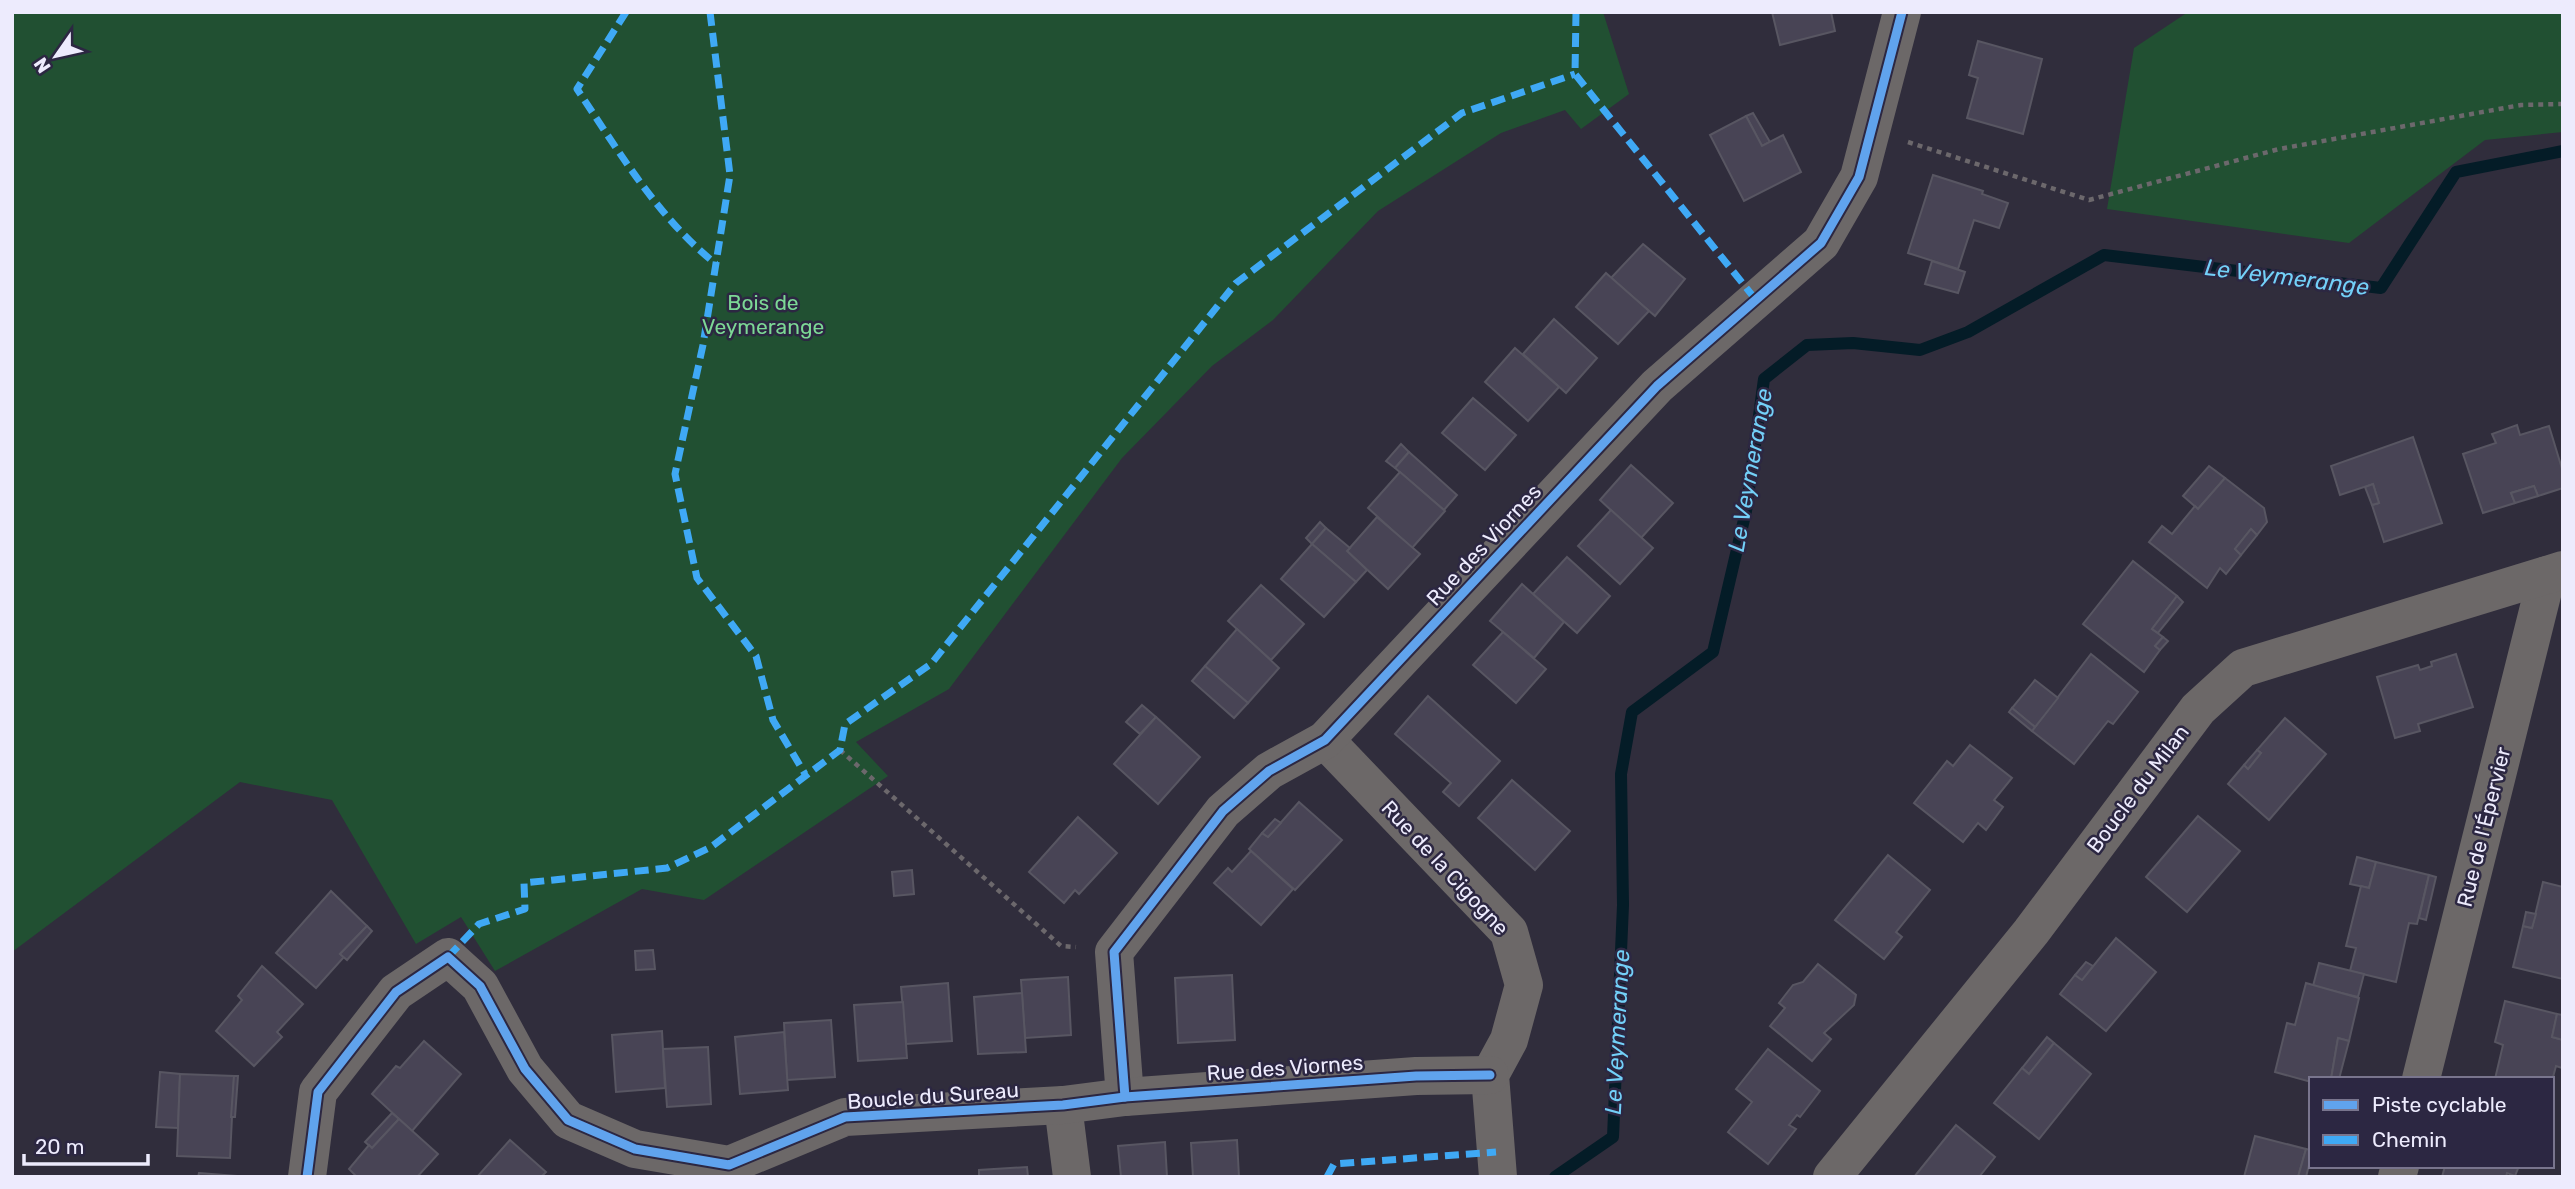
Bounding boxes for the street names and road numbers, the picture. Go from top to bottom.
street label: Rue des Viornes [1421,479,1546,611]
street label: Boucle du Milan [2081,720,2194,858]
street label: Rue de l'Épervier [2452,744,2515,909]
street label: Rue de la Cigogne [1376,795,1514,940]
street label: Rue des Viornes [1206,1050,1364,1085]
street label: Boucle du Sureau [846,1077,1020,1114]

